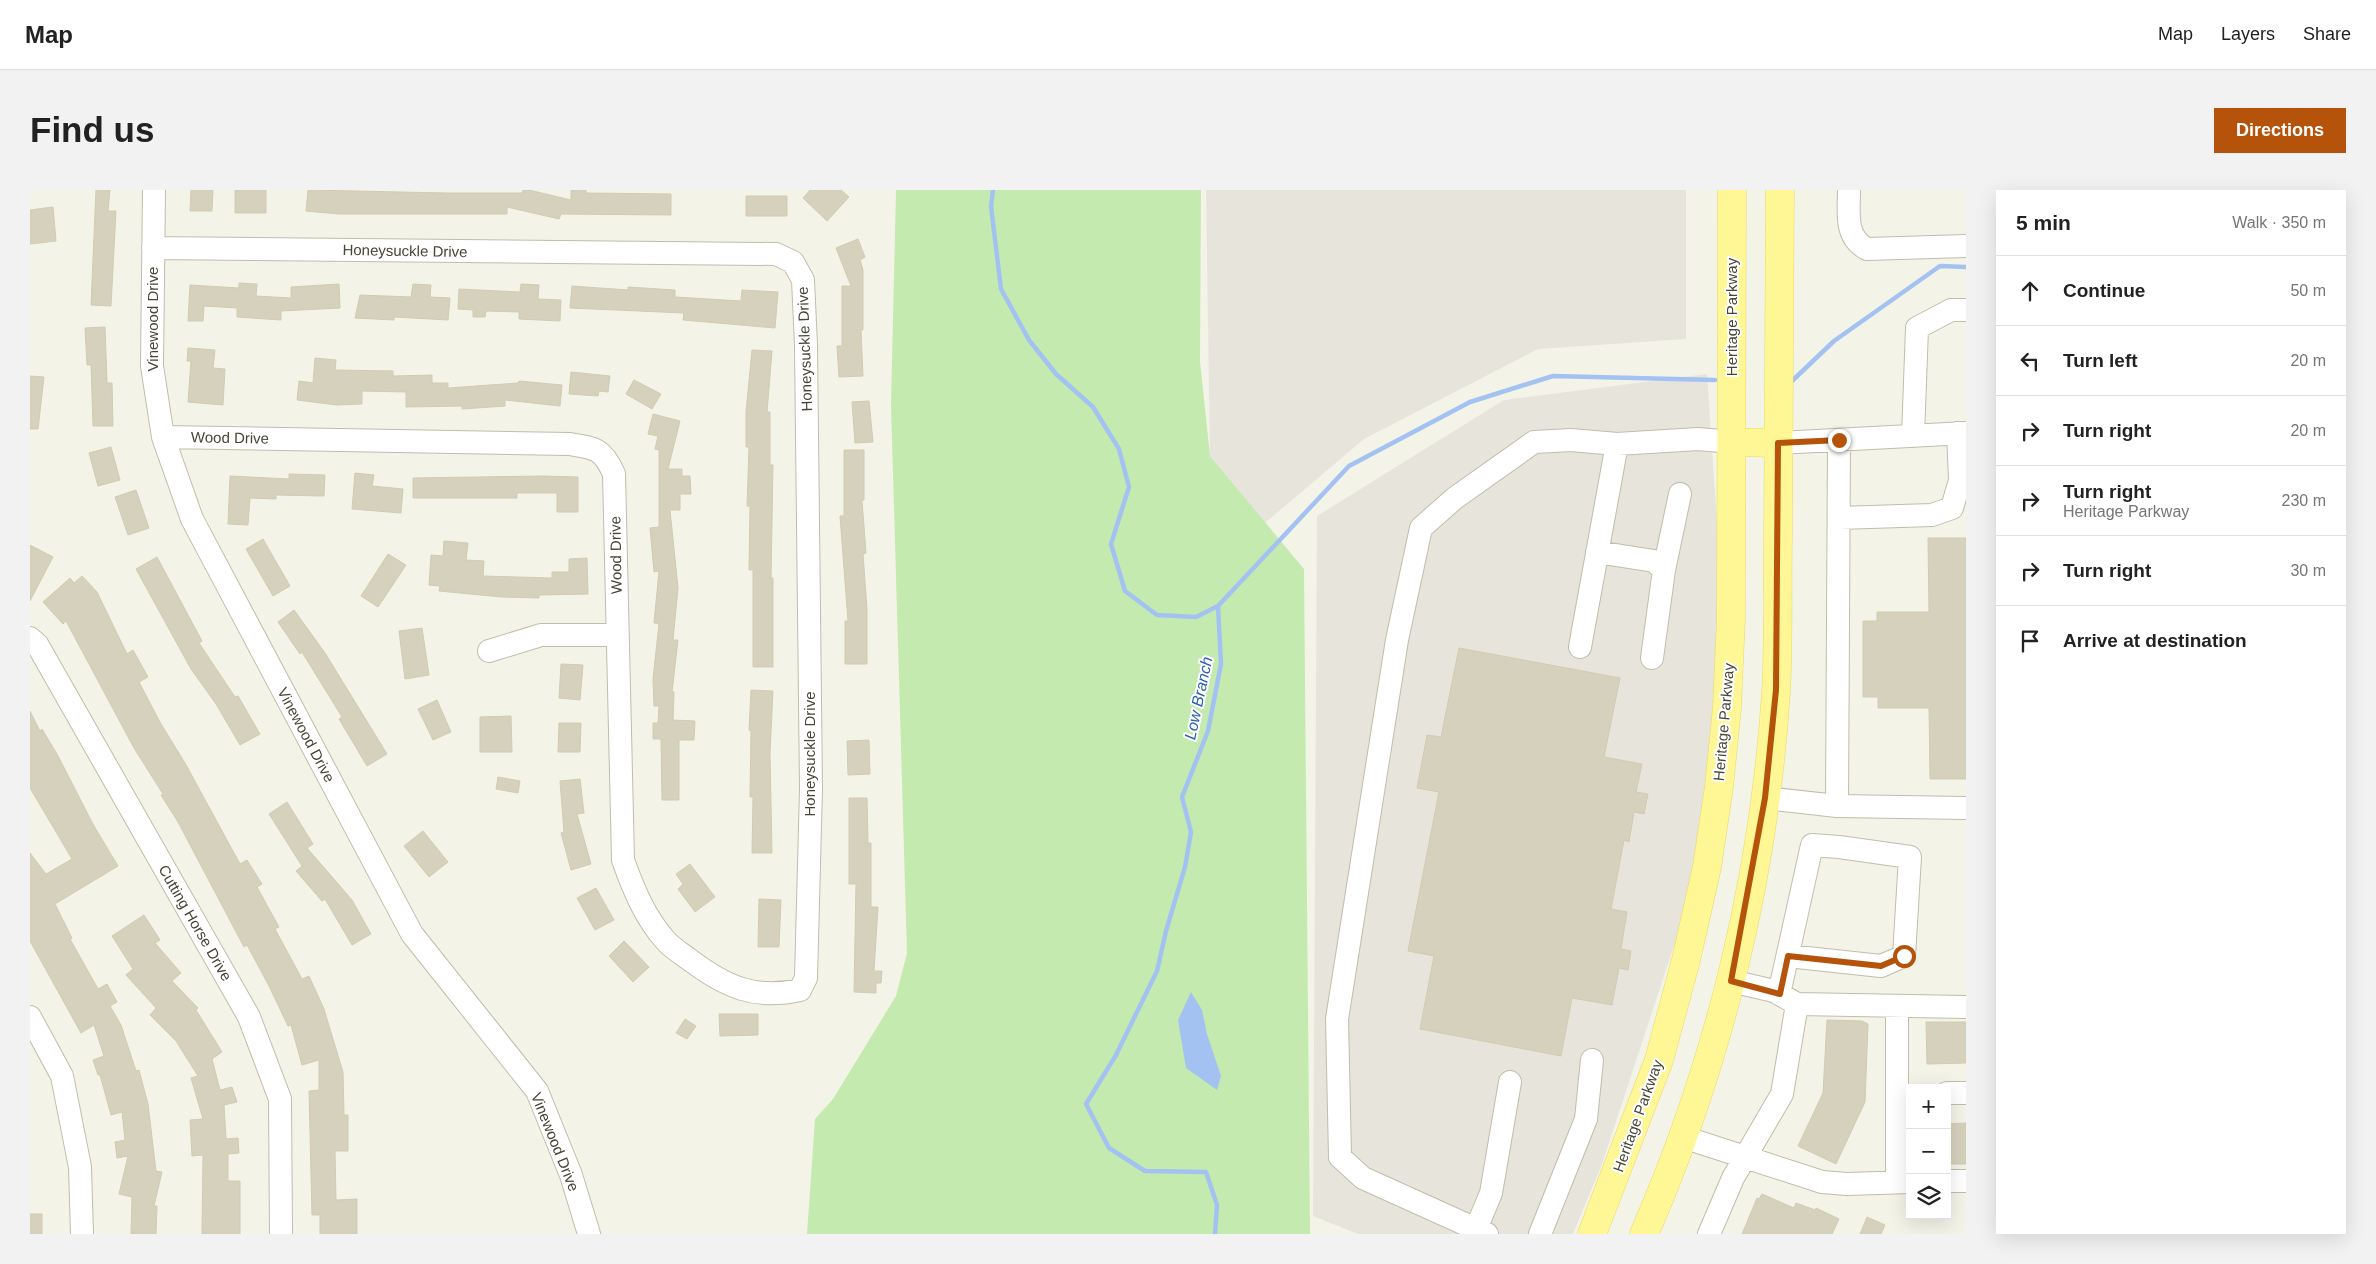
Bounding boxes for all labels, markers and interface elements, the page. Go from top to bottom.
text: Map [25,21,73,48]
text: Map [2158,24,2193,44]
text: Layers [2221,24,2275,44]
text: Share [2303,24,2351,44]
button: Directions [2214,108,2346,153]
text: Find us [30,110,154,149]
text: 5 min [2016,211,2071,234]
text: Walk · 350 m [2232,214,2326,231]
street label: Honeysuckle Drive [342,241,468,260]
street label: Heritage Parkway [1723,257,1740,376]
street label: Vinewood Drive [144,267,161,371]
icon: ahead [2016,277,2044,305]
text: Continue [2063,280,2145,301]
text: 50 m [2290,282,2326,299]
street label: Honeysuckle Drive [794,286,815,412]
icon: left [2016,347,2044,375]
text: Turn left [2063,350,2138,371]
text: 20 m [2290,352,2326,369]
icon: right [2016,417,2044,445]
text: Turn right [2063,420,2151,441]
text: 20 m [2290,422,2326,439]
street label: Wood Drive [191,428,269,447]
route end [1828,429,1851,452]
text: Turn right [2063,481,2151,502]
icon: right [2016,487,2044,515]
text: 230 m [2282,492,2326,509]
text: Heritage Parkway [2063,503,2189,520]
street label: Wood Drive [606,516,625,594]
icon: right [2016,557,2044,585]
text: Turn right [2063,560,2151,581]
text: 30 m [2290,562,2326,579]
icon: arrive [2016,627,2044,655]
text: Arrive at destination [2063,630,2247,651]
water label: Low Branch [1181,655,1216,741]
street label: Heritage Parkway [1710,662,1737,782]
street label: Vinewood Drive [274,685,339,785]
street label: Honeysuckle Drive [801,691,818,817]
street label: Cutting Horse Drive [155,862,236,984]
route start [1893,945,1916,968]
street label: Heritage Parkway [1609,1057,1666,1174]
map controls [1906,1084,1951,1219]
button: + [1906,1084,1951,1129]
street label: Vinewood Drive [528,1090,583,1194]
button: − [1906,1129,1951,1174]
button: layers [1906,1174,1951,1219]

